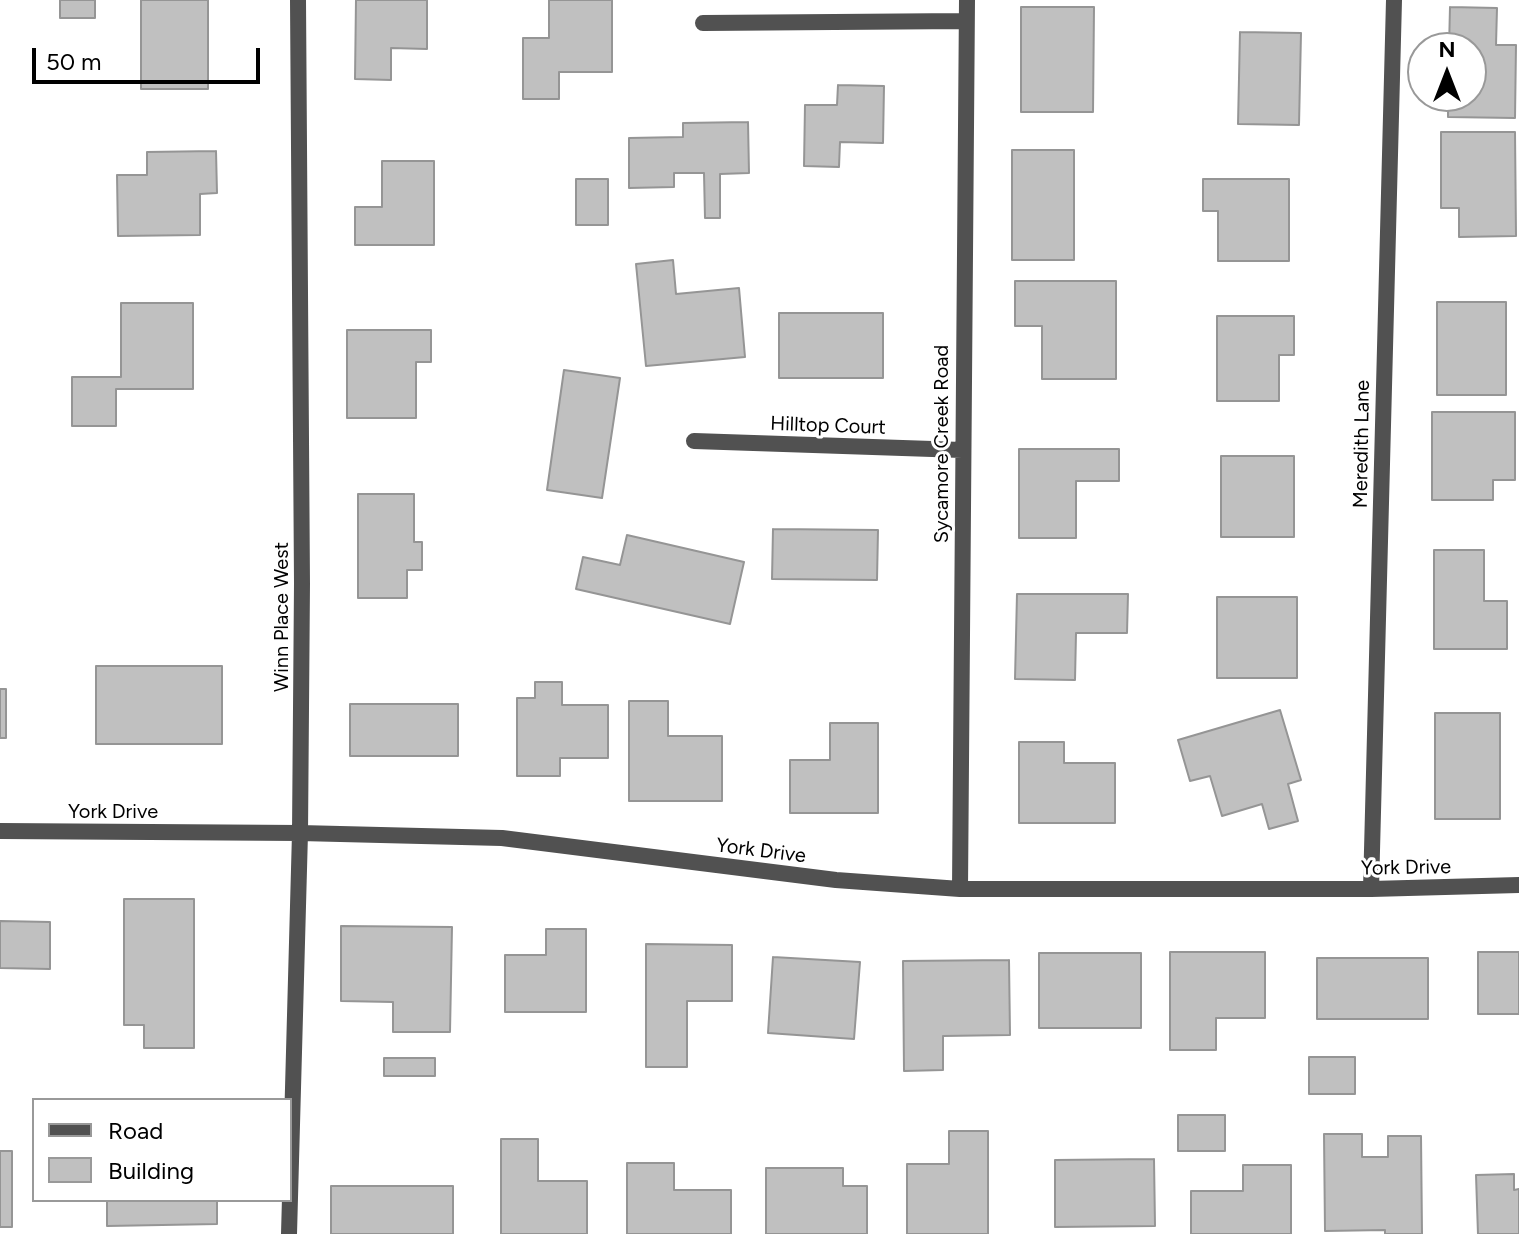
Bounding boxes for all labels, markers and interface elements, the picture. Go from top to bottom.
scale bar [36,32,264,82]
north arrow [1407,32,1487,112]
text: N [1438,36,1456,63]
text: 50 m [46,47,102,76]
street label: Sycamore Creek Road [930,345,954,543]
street label: Meredith Lane [1349,380,1375,508]
street label: Hilltop Court [770,412,886,440]
street label: Winn Place West [270,542,294,692]
street label: York Drive [68,800,158,824]
street label: York Drive [715,834,807,868]
street label: York Drive [1361,855,1451,881]
legend [32,1098,292,1202]
text: Road [108,1116,163,1145]
text: Building [108,1156,194,1185]

